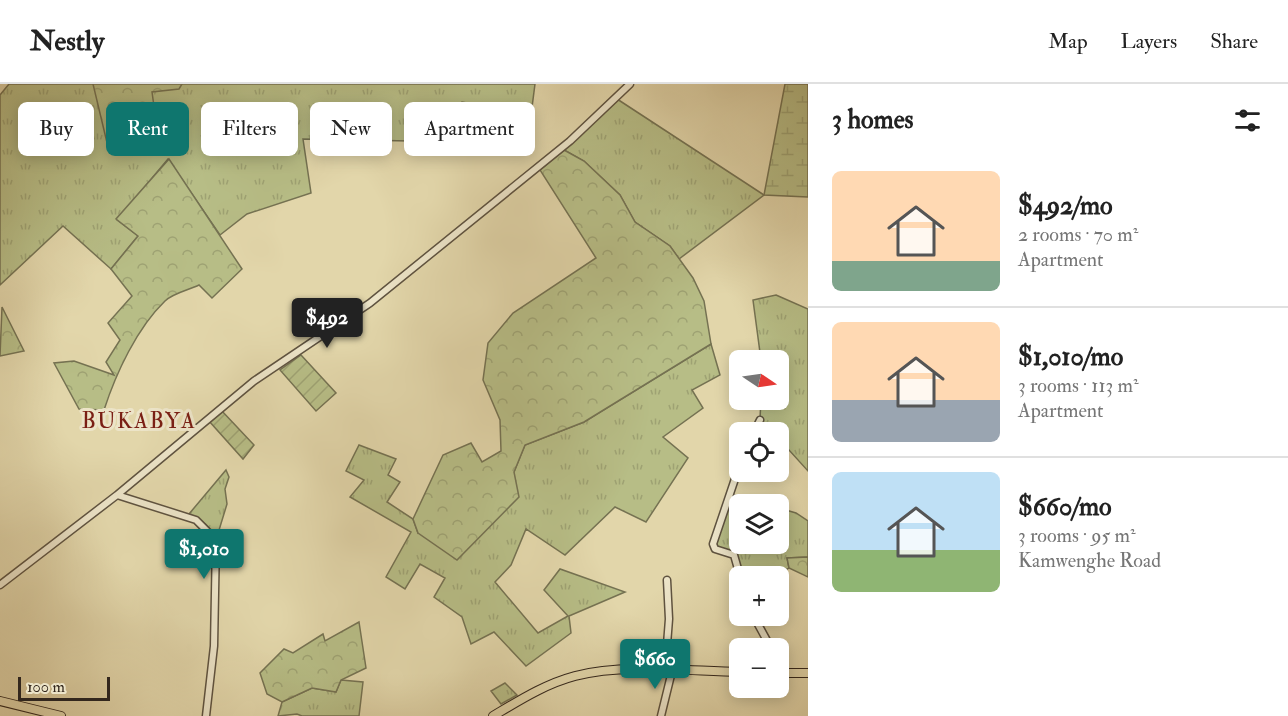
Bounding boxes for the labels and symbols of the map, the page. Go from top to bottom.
pin: $492 [291,298,363,349]
north arrow [729,350,789,410]
district label: BUKABYA [81,407,197,435]
pin: $1,010 [155,529,253,580]
pin: $660 [619,639,691,690]
scale bar [18,674,110,702]

